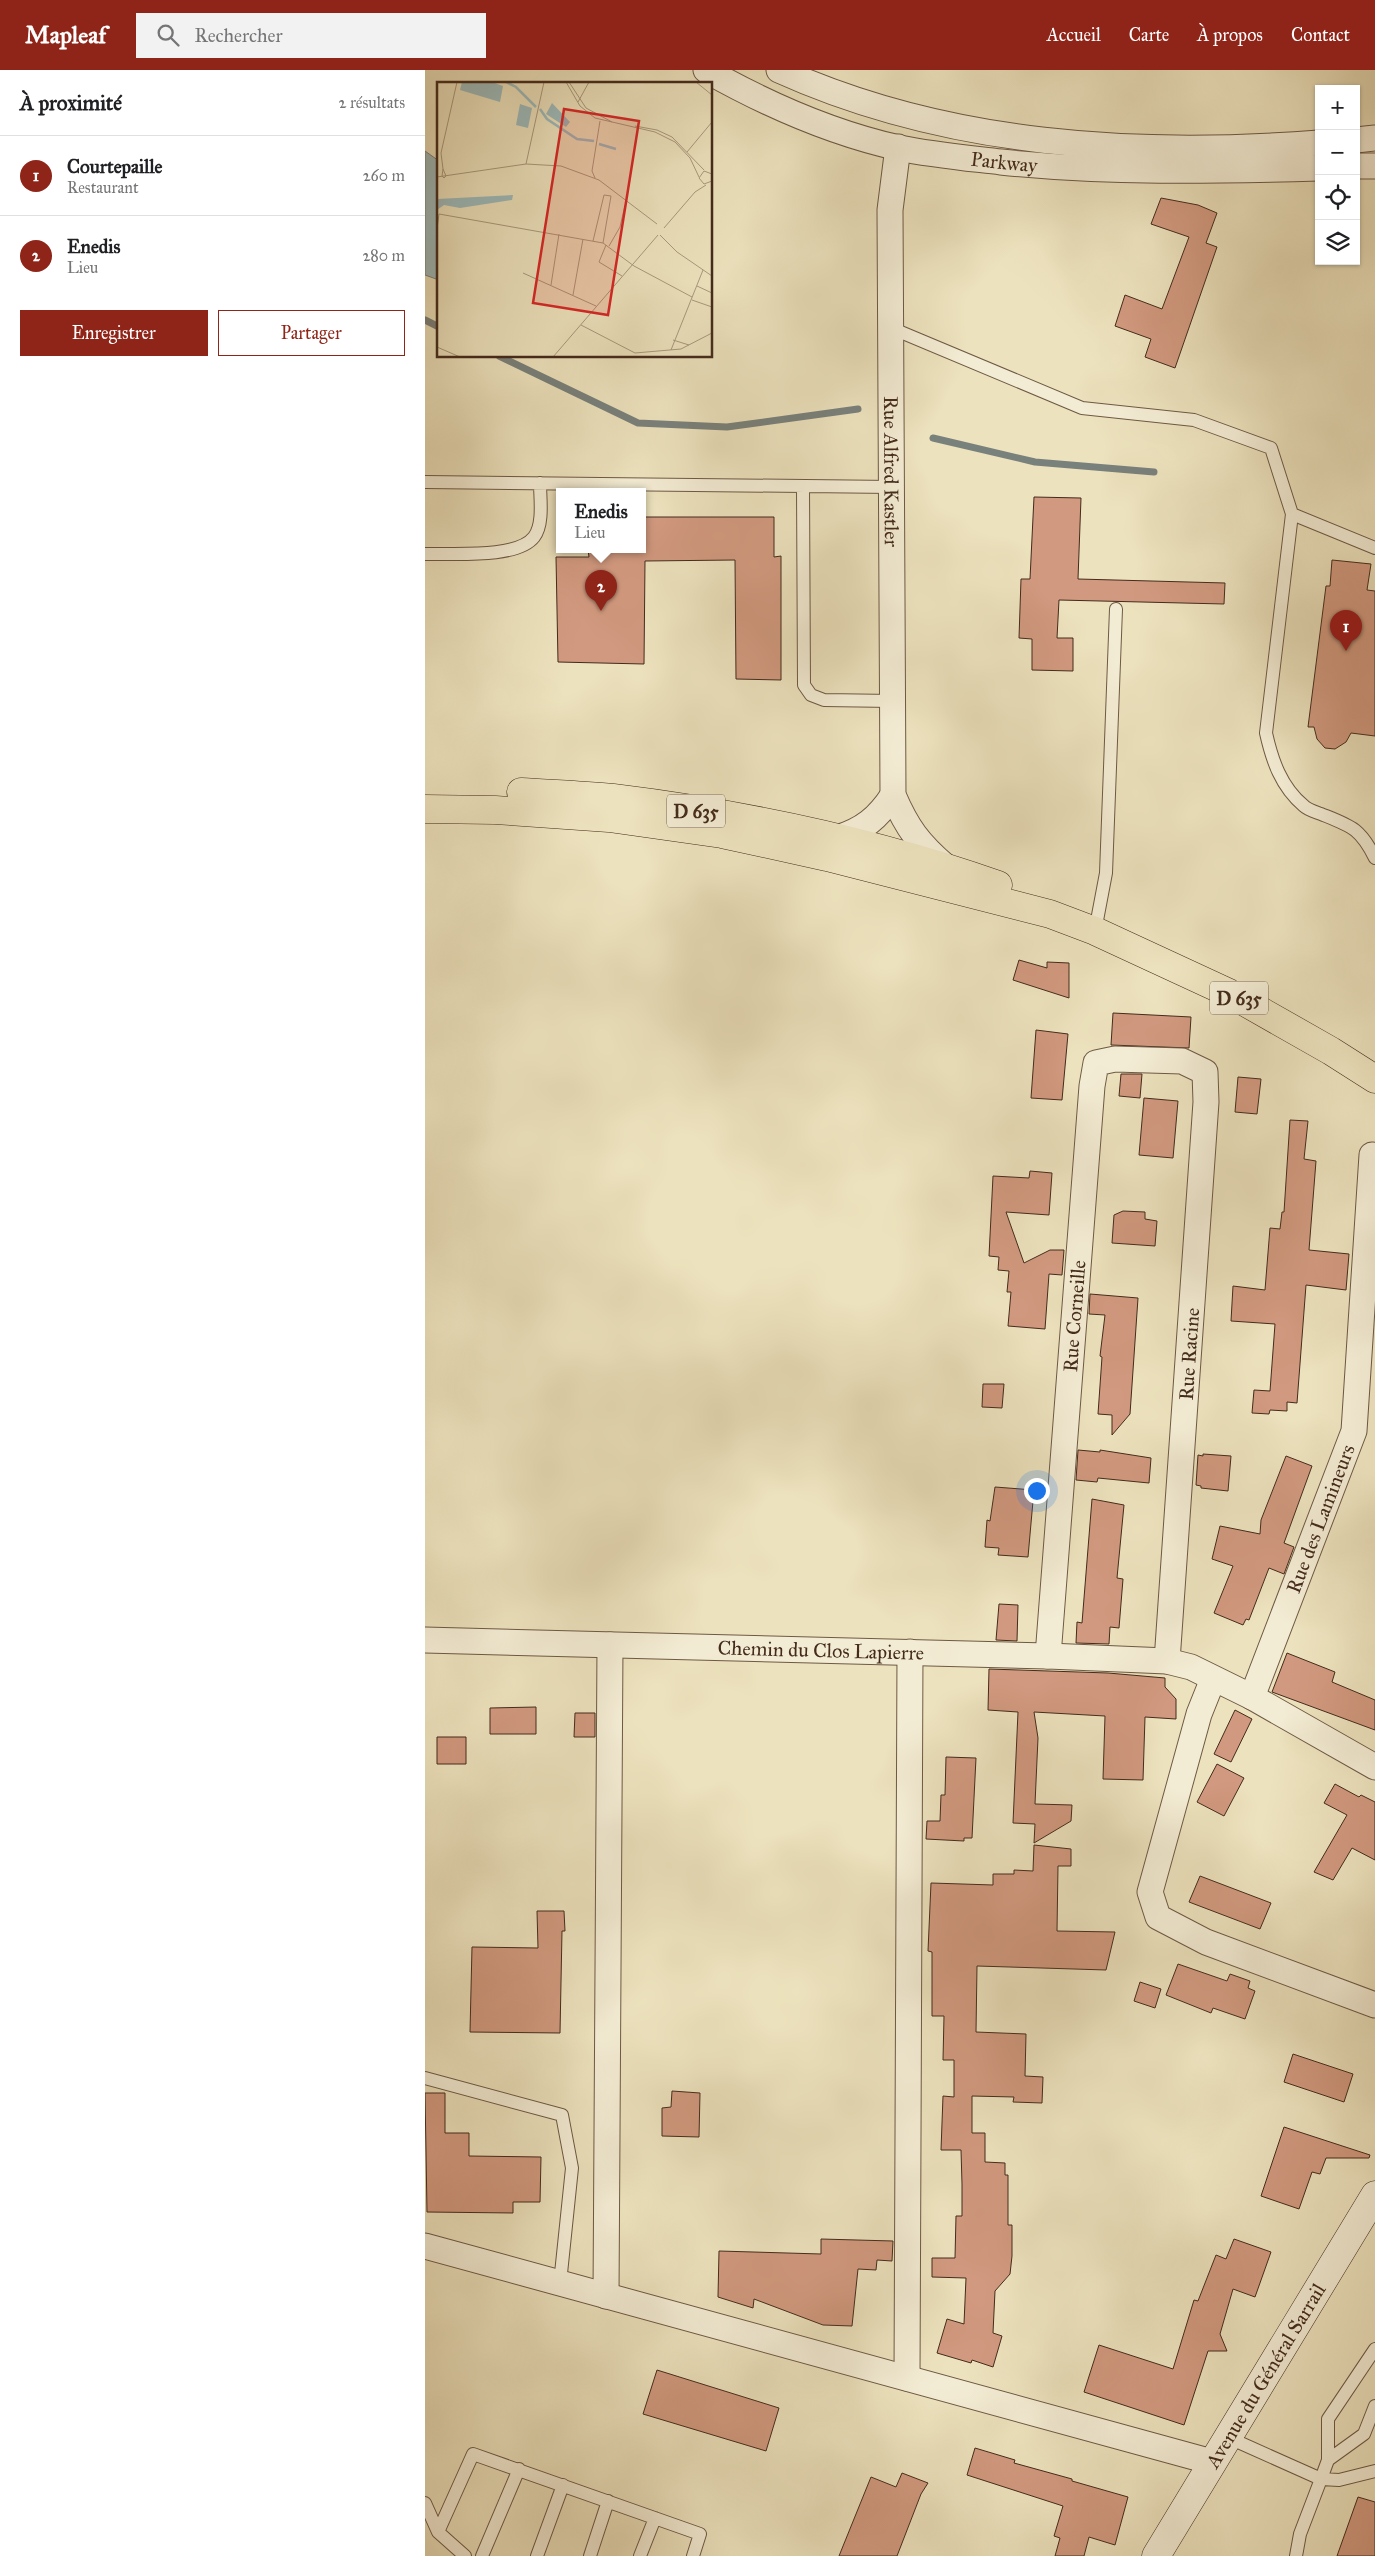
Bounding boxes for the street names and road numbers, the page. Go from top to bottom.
street label: Parkway [970,147,1039,177]
street label: Rue Alfred Kastler [879,396,904,548]
road number: D 635 [667,794,725,828]
road number: D 635 [1210,981,1268,1014]
street label: Rue Corneille [1058,1259,1091,1373]
street label: Rue Racine [1174,1307,1204,1401]
street label: Rue des Lamineurs [1281,1441,1360,1596]
street label: Chemin du Clos Lapierre [717,1636,924,1665]
street label: Avenue du Général Sarrail [1200,2278,1331,2473]

